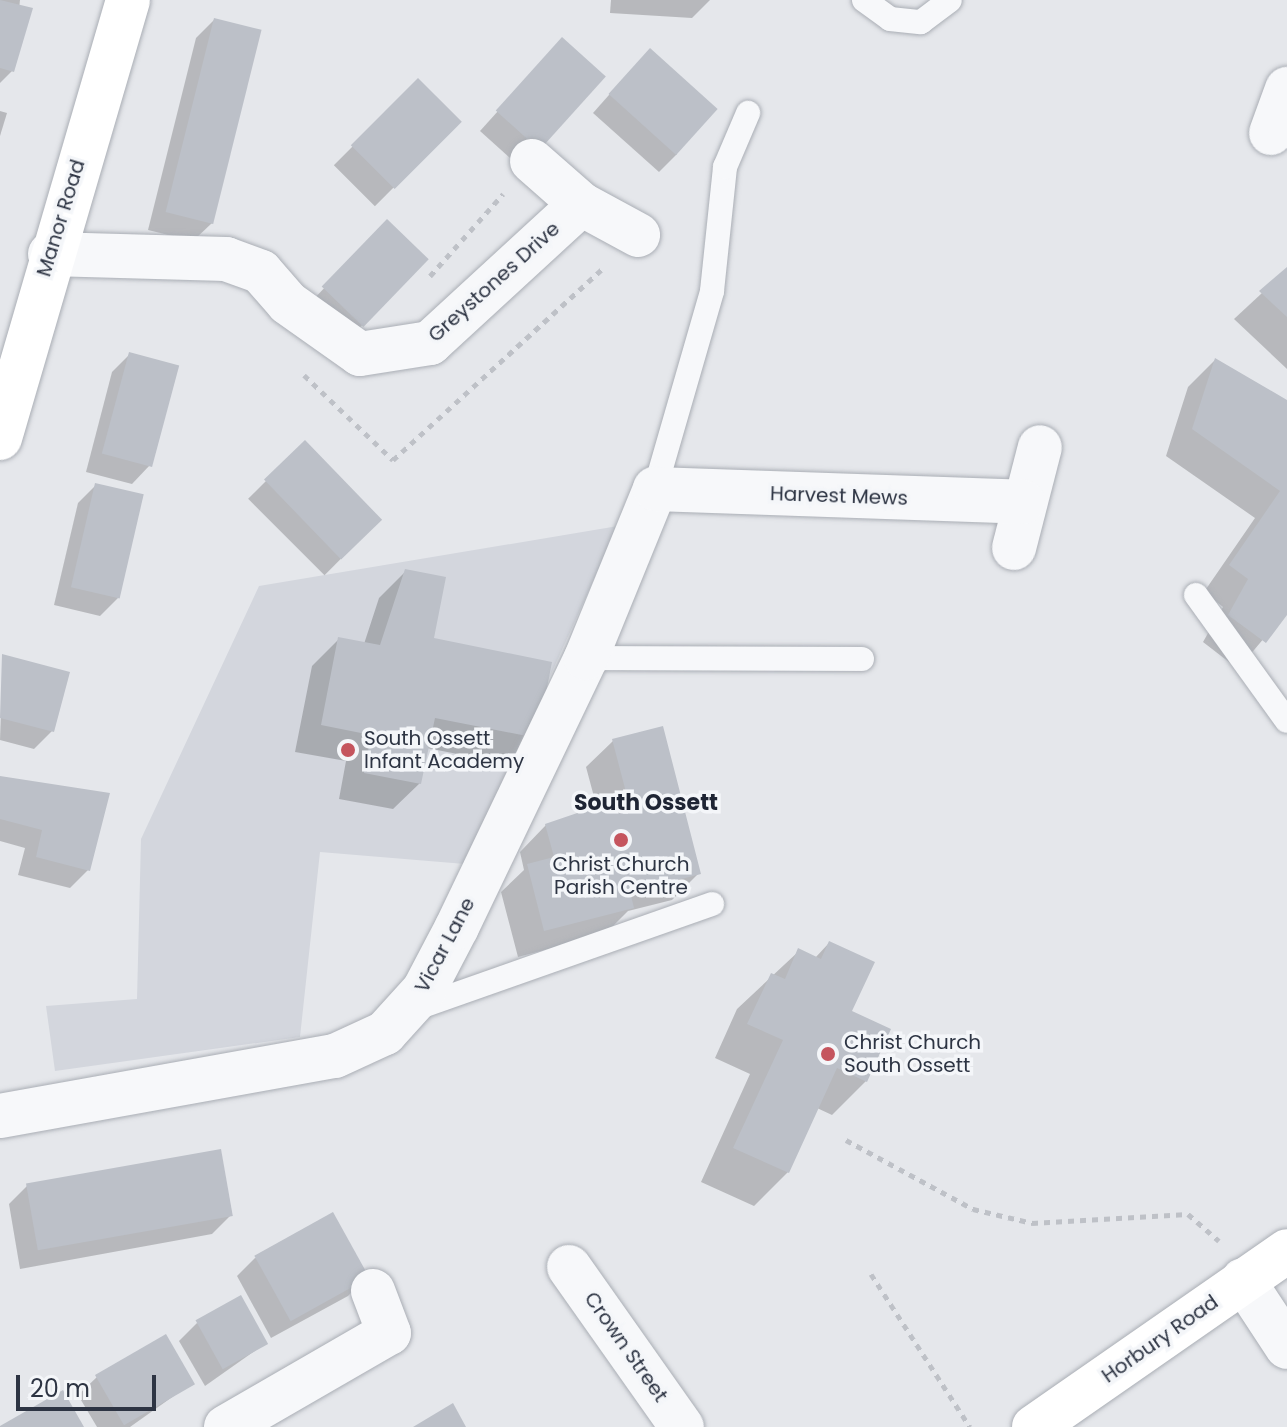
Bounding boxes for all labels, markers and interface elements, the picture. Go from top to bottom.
street label: Manor Road [32,157,90,279]
street label: Greystones Drive [423,217,565,347]
street label: Harvest Mews [770,482,908,510]
place label: South Ossett Infant Academy [364,726,524,773]
marker: South Ossett Infant Academy [339,741,357,759]
district label: South Ossett [574,790,718,816]
marker: Christ Church Parish Centre [612,831,630,849]
place label: Christ Church Parish Centre [552,852,690,899]
street label: Vicar Lane [410,893,480,997]
place label: Christ Church South Ossett [844,1030,981,1077]
marker: Christ Church South Ossett [819,1045,837,1063]
street label: Crown Street [579,1287,673,1407]
street label: Horbury Road [1097,1290,1223,1388]
scale bar [20,1359,160,1409]
text: 20 m [30,1372,90,1405]

